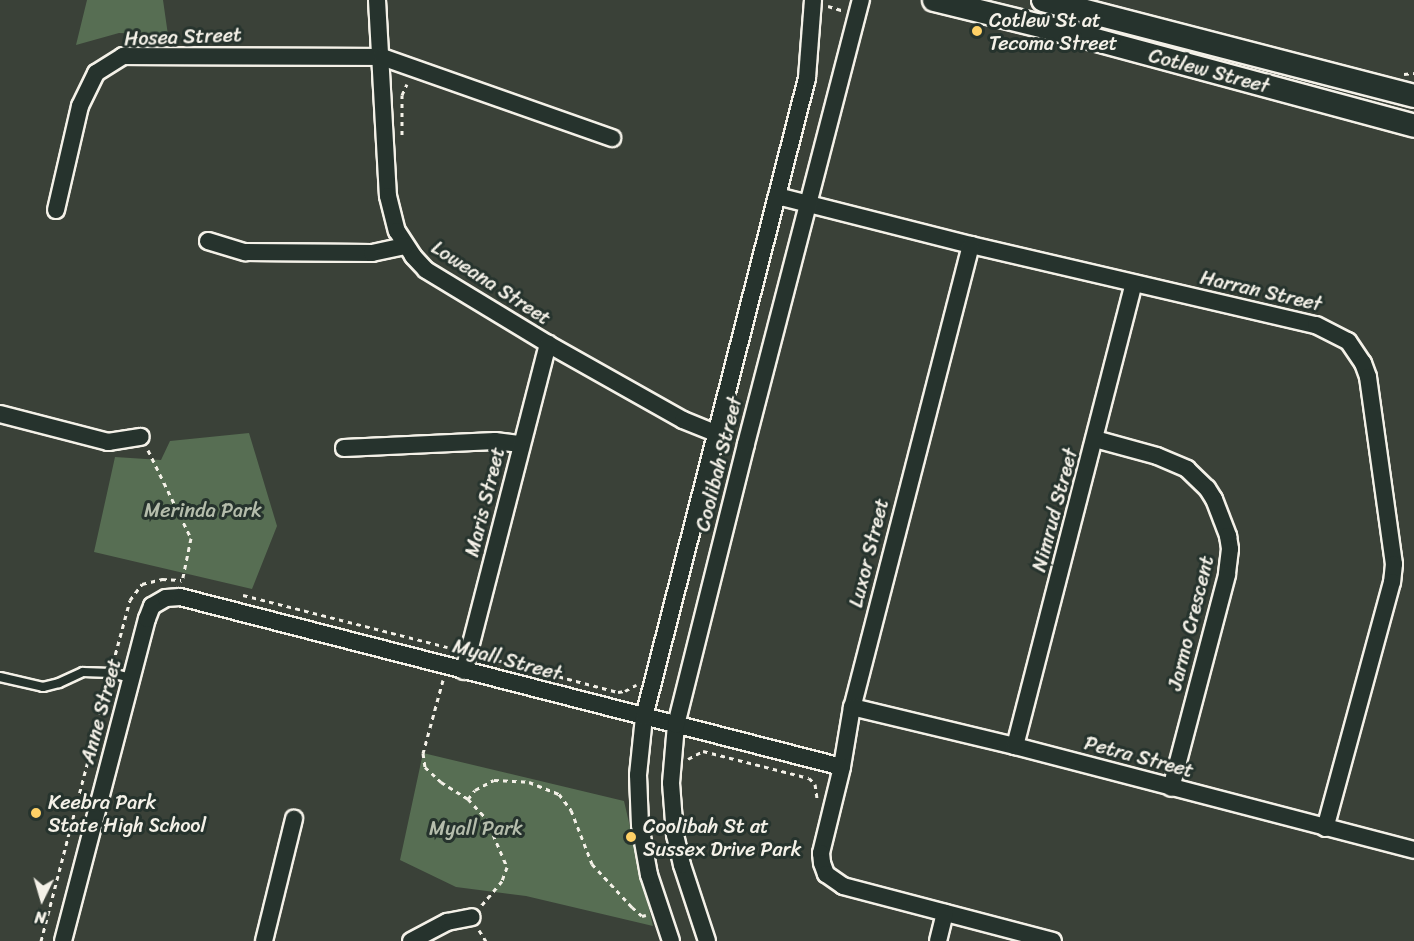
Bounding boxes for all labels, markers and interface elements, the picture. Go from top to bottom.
place label: Cotlew St at Tecoma Street [989,8,1117,55]
street label: Hosea Street [124,23,242,51]
marker: Cotlew St at Tecoma Street [970,24,984,38]
street label: Cotlew Street [1146,43,1272,99]
street label: Loweana Street [427,235,555,331]
street label: Harran Street [1197,265,1325,317]
street label: Coolibah Street [691,394,747,534]
street label: Maris Street [460,444,510,560]
street label: Nimrud Street [1027,445,1083,575]
street label: Luxor Street [844,496,894,610]
park label: Merinda Park [144,498,262,522]
street label: Jarmo Crescent [1163,553,1219,693]
street label: Myall Street [450,634,564,686]
street label: Anne Street [75,656,127,766]
street label: Petra Street [1081,731,1197,783]
place label: Keebra Park State High School [48,790,208,837]
marker: Keebra Park State High School [29,806,43,820]
place label: Coolibah St at Sussex Drive Park [643,814,802,861]
park label: Myall Park [429,816,523,840]
marker: Coolibah St at Sussex Drive Park [624,830,638,844]
north arrow [12,869,72,929]
text: N [34,903,47,932]

